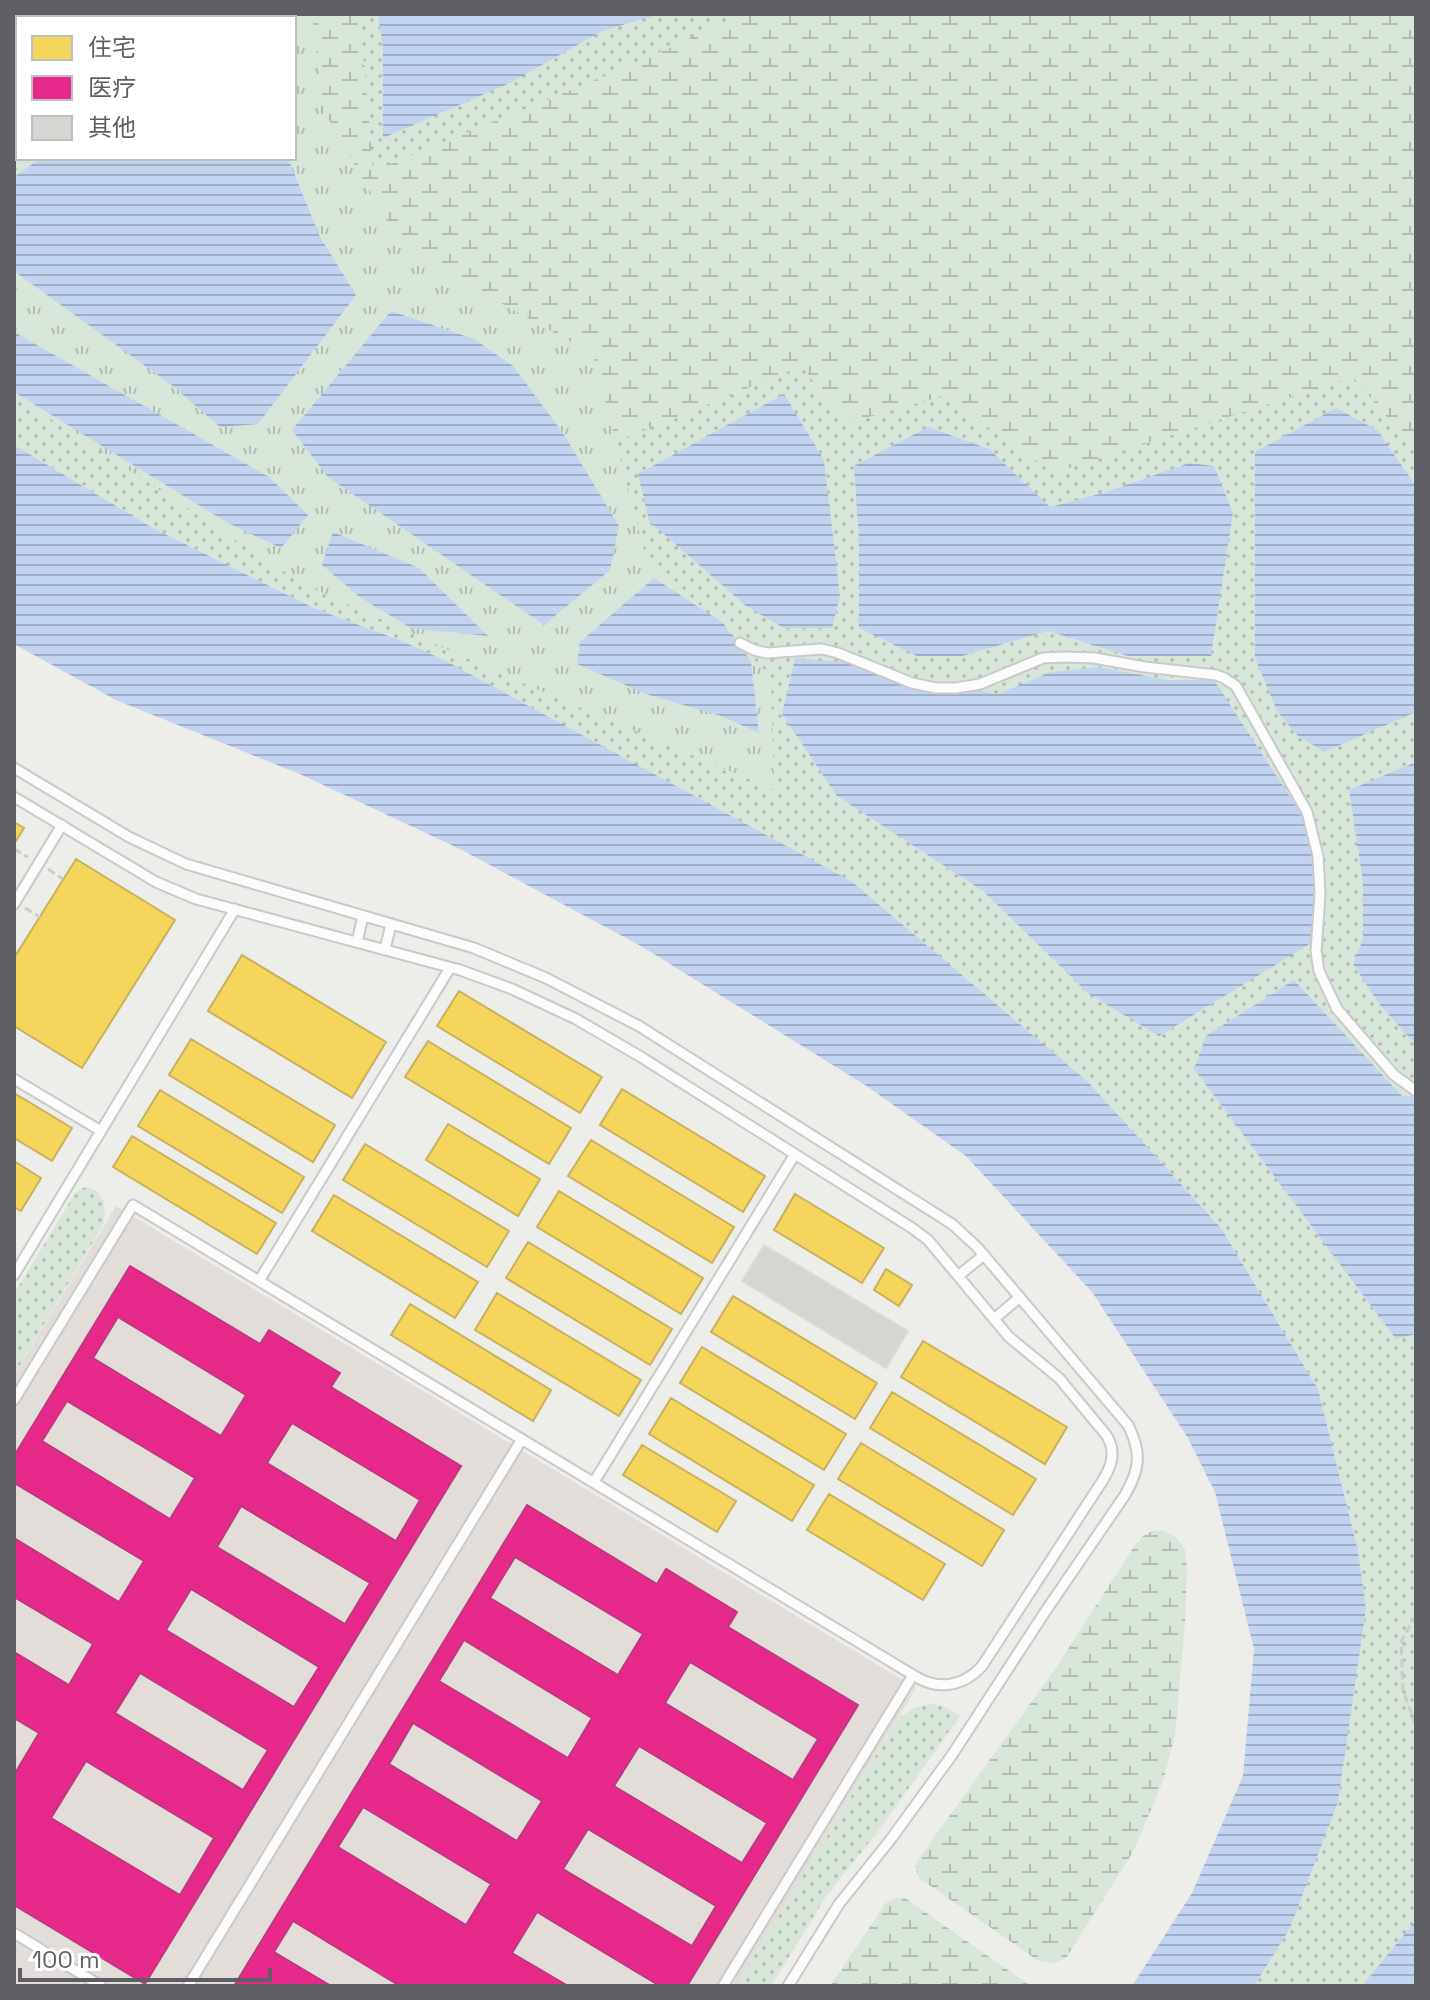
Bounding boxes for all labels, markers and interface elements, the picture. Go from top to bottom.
legend [16,16,296,160]
text: 住宅 [88,32,136,63]
text: 医疗 [88,72,136,103]
text: 其他 [88,112,136,143]
scale bar [20,1932,270,1982]
text: 100 m [32,1944,100,1975]

